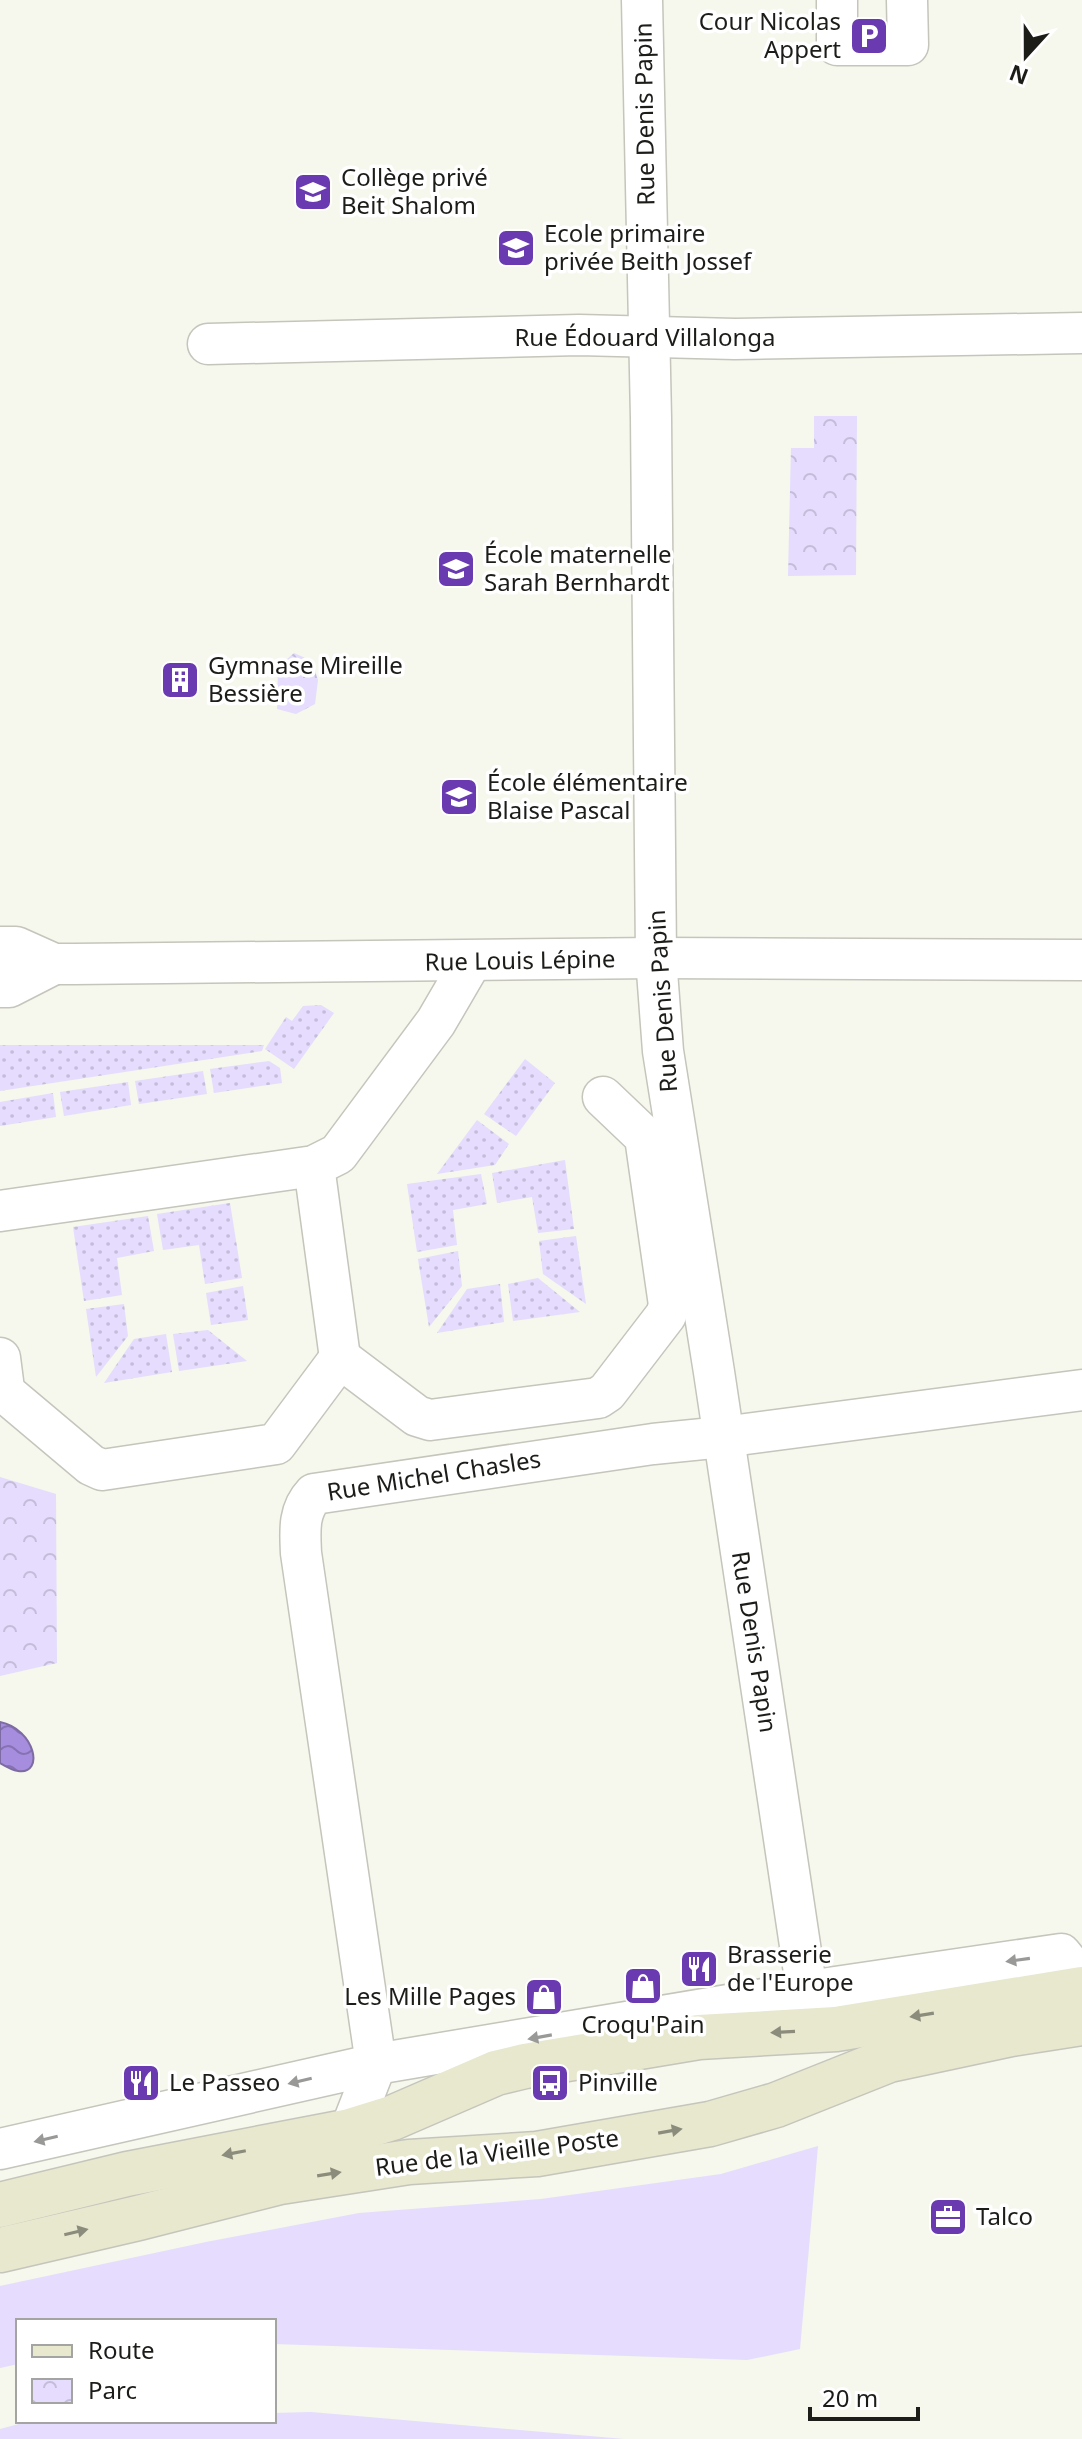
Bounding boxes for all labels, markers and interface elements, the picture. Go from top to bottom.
place label: Cour Nicolas Appert [699,4,841,65]
parking icon: Cour Nicolas Appert [848,15,890,57]
north arrow [986,16,1066,96]
street label: Rue Denis Papin [625,22,662,206]
text: N [1005,58,1032,93]
place label: Collège privé Beit Shalom [341,160,488,221]
school or university icon: Collège privé Beit Shalom [292,171,334,213]
place label: Ecole primaire privée Beith Jossef [544,216,753,277]
school or university icon: Ecole primaire privée Beith Jossef [495,227,537,269]
street label: Rue Édouard Villalonga [514,320,776,353]
place label: École maternelle Sarah Bernhardt [484,537,672,598]
school or university icon: École maternelle Sarah Bernhardt [435,548,477,590]
place label: Gymnase Mireille Bessière [208,648,403,709]
building icon: Gymnase Mireille Bessière [159,659,201,701]
place label: École élémentaire Blaise Pascal [487,765,688,826]
school or university icon: École élémentaire Blaise Pascal [438,776,480,818]
street label: Rue Denis Papin [639,909,684,1094]
street label: Rue Louis Lépine [424,941,616,978]
street label: Rue Michel Chasles [325,1441,543,1508]
street label: Rue Denis Papin [725,1549,786,1735]
place label: Brasserie de l'Europe [727,1937,854,1998]
restaurant icon: Brasserie de l'Europe [678,1948,720,1990]
one-way arrow [1005,1954,1030,1967]
shop icon: Croqu'Pain [622,1965,664,2007]
shop icon: Les Mille Pages [523,1976,565,2018]
place label: Les Mille Pages [344,1979,516,2012]
place label: Croqu'Pain [581,2007,705,2040]
one-way arrow [909,2009,934,2022]
one-way arrow [770,2026,795,2039]
one-way arrow [527,2031,552,2043]
restaurant icon: Le Passeo [120,2062,162,2104]
bus stop icon: Pinville [529,2062,571,2104]
place label: Le Passeo [169,2065,280,2098]
place label: Pinville [578,2065,658,2098]
one-way arrow [287,2076,312,2088]
street label: Rue de la Vieille Poste [373,2120,621,2183]
one-way arrow [658,2124,683,2137]
one-way arrow [34,2133,59,2146]
one-way arrow [221,2148,246,2160]
one-way arrow [317,2167,342,2180]
office icon: Talco [927,2196,969,2238]
place label: Talco [976,2199,1033,2232]
one-way arrow [64,2226,89,2238]
legend [16,2319,276,2423]
text: Route [88,2333,154,2366]
scale bar [810,2371,918,2421]
text: Parc [88,2373,137,2406]
text: 20 m [822,2381,878,2414]

